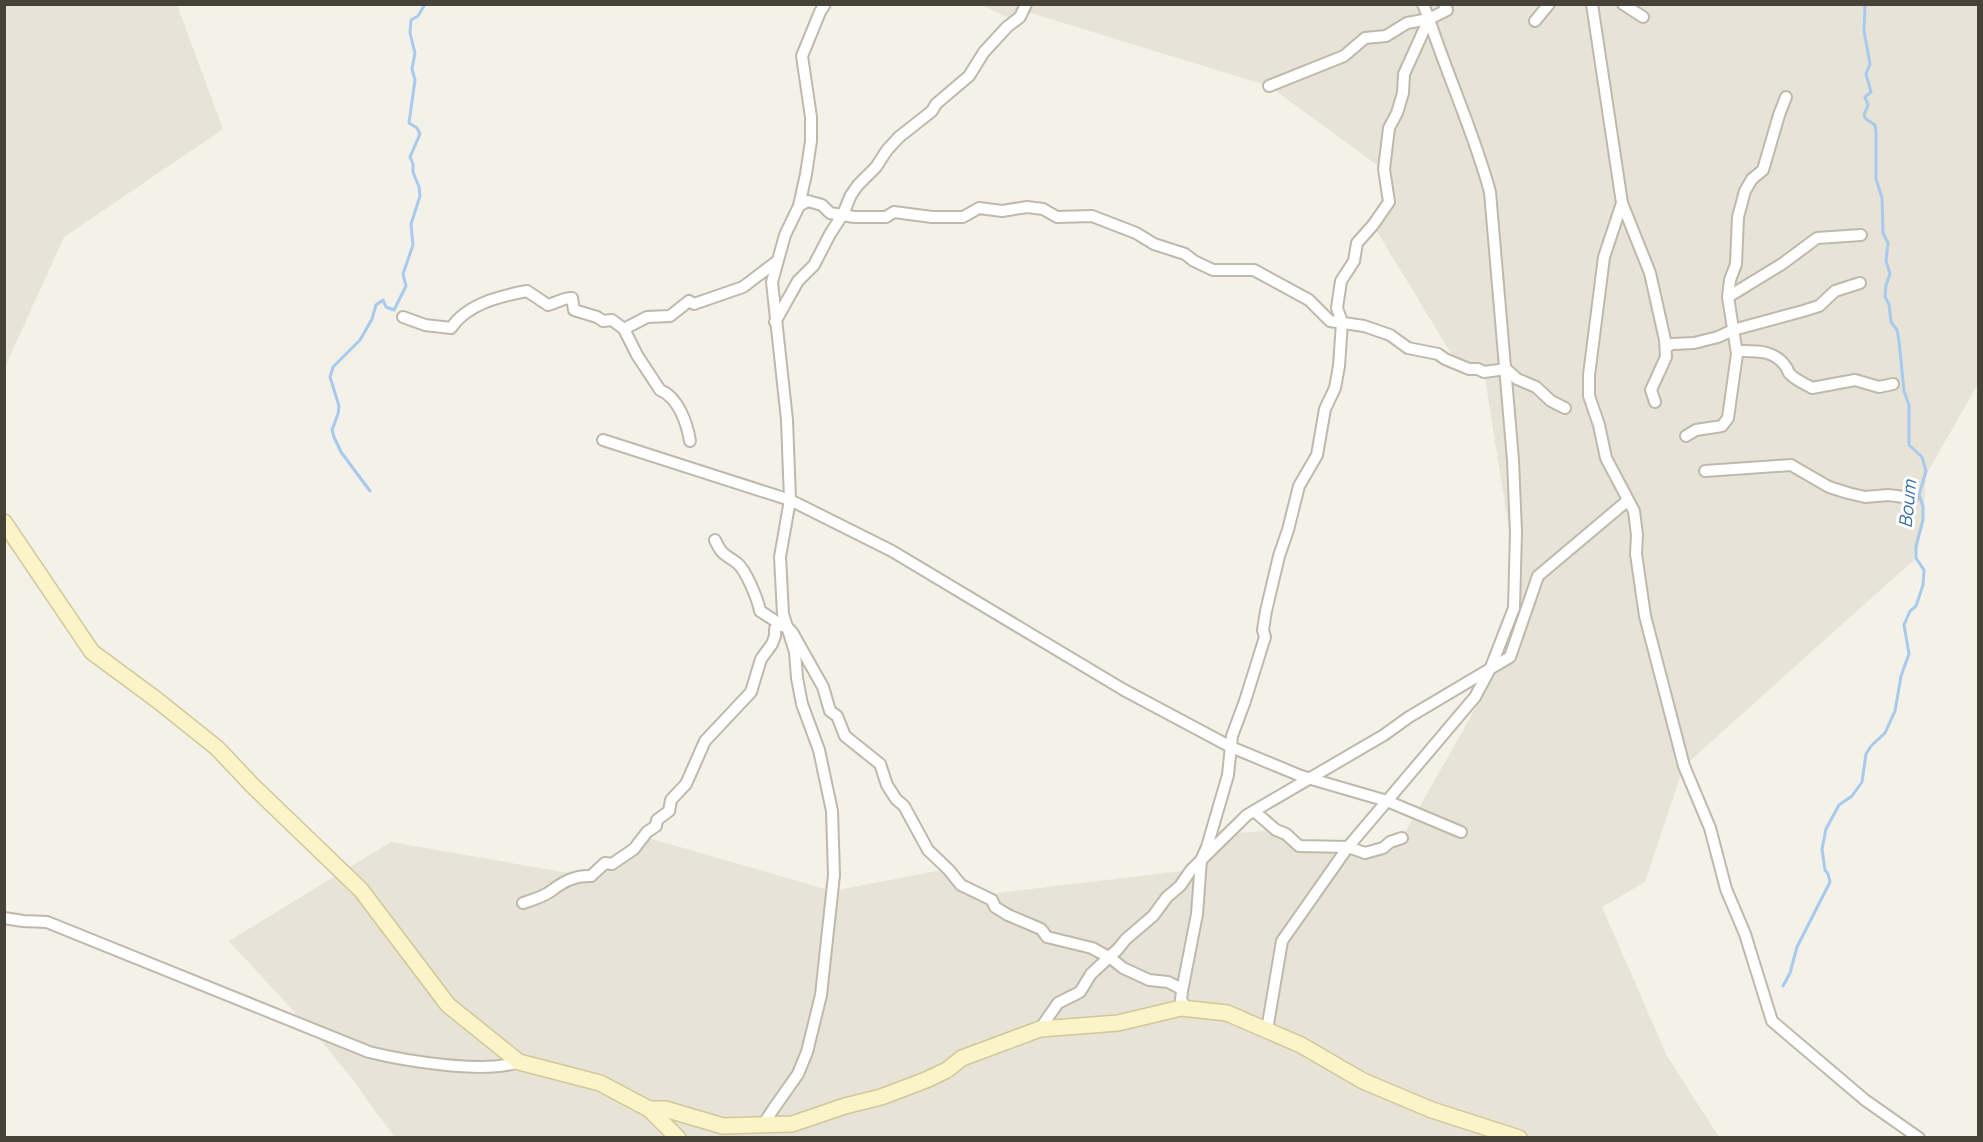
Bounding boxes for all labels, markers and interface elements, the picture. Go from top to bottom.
water label: Boum [1893,477,1922,529]

